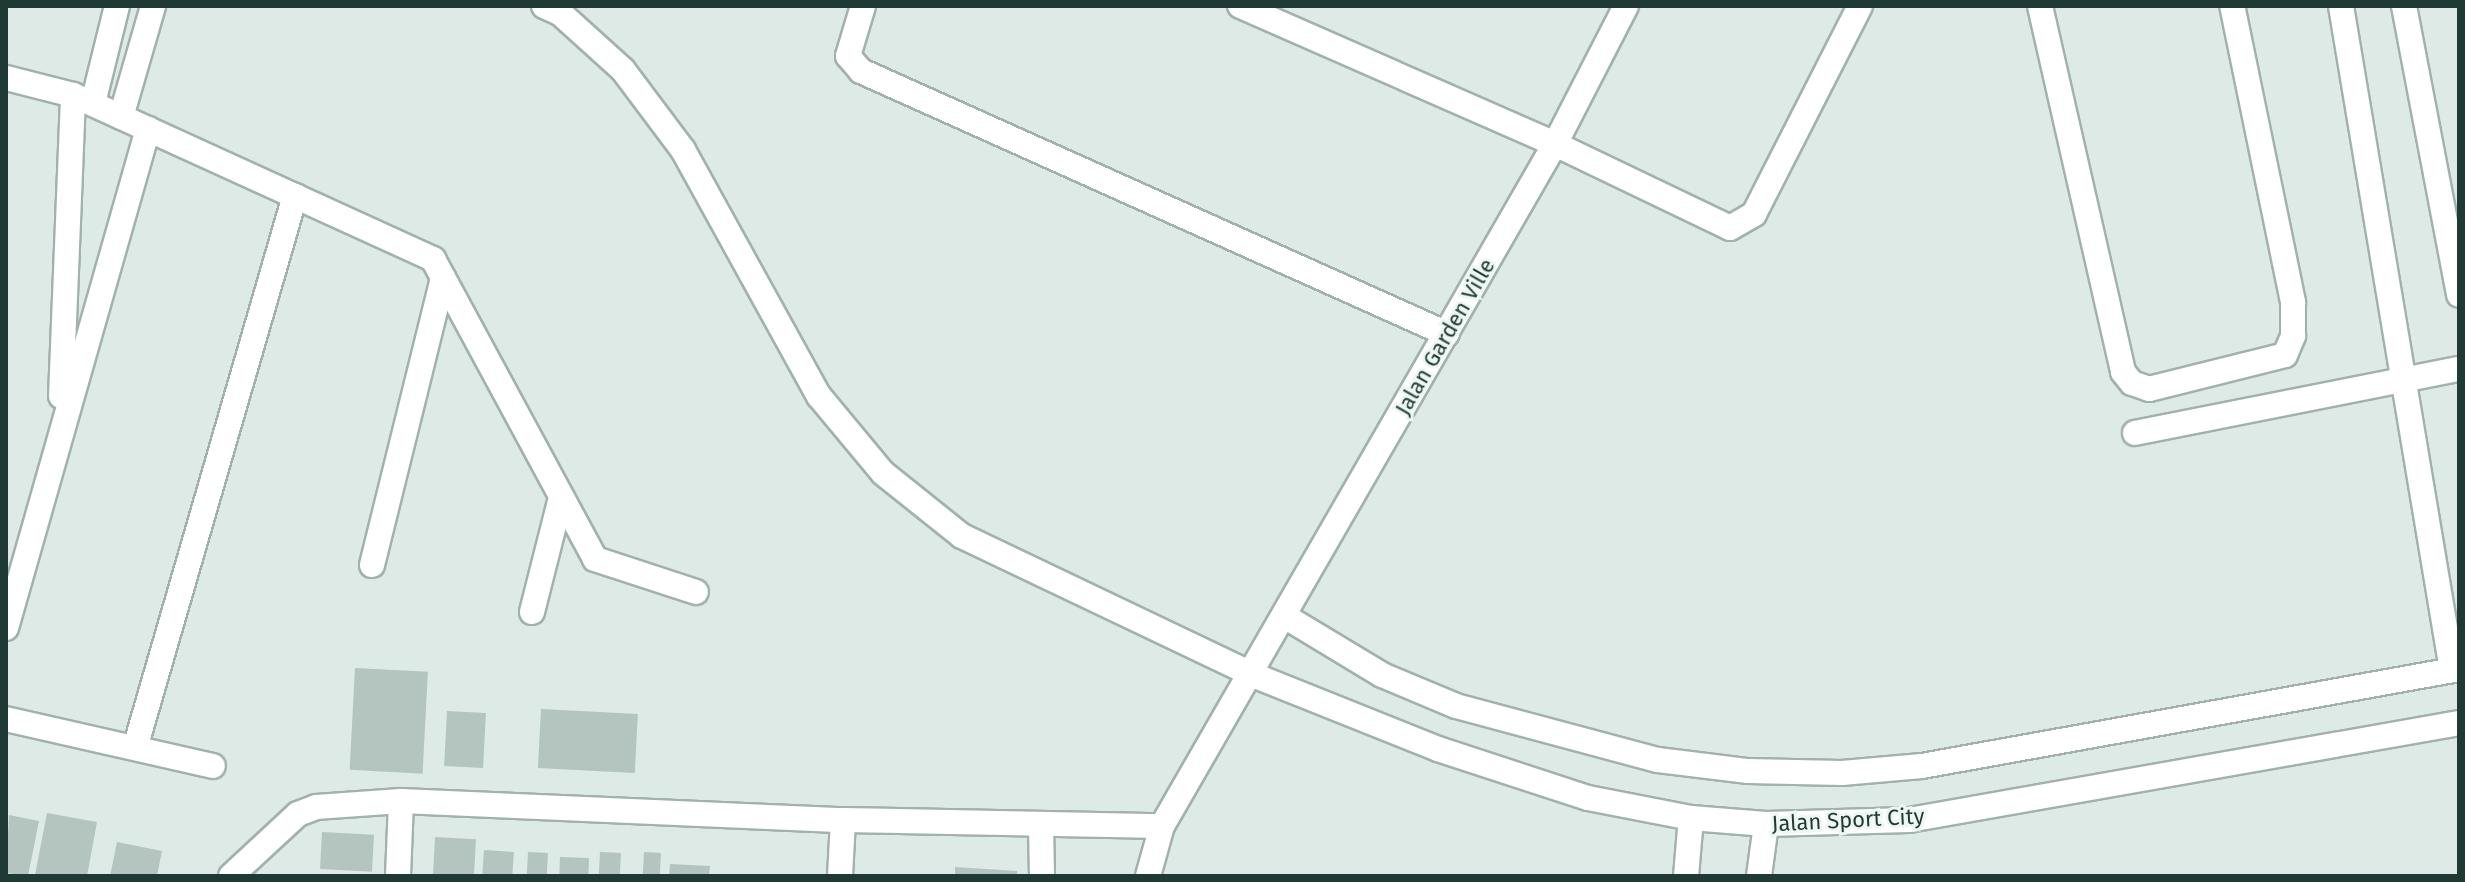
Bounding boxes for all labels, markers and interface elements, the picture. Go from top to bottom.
street label: Jalan Garden Ville [1390,254,1500,420]
street label: Jalan Sport City [1771,803,1925,837]

